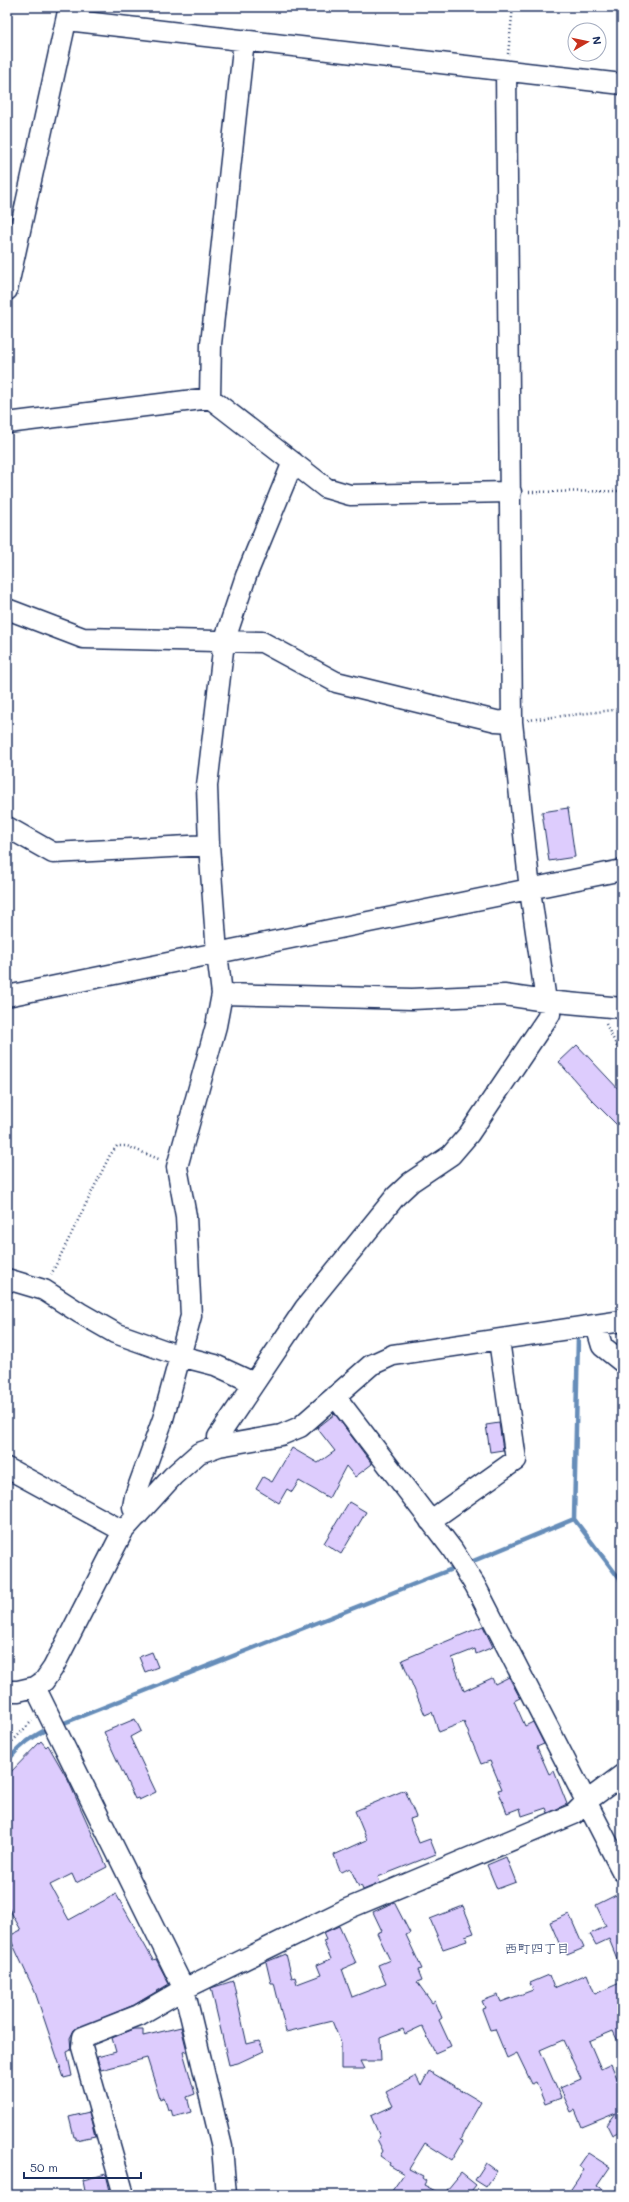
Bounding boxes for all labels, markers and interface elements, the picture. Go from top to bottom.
north arrow [567,22,607,62]
text: N [589,35,605,46]
district label: 西町四丁目 [504,1939,570,1956]
scale bar [24,2154,141,2180]
text: 50 m [30,2159,58,2175]

